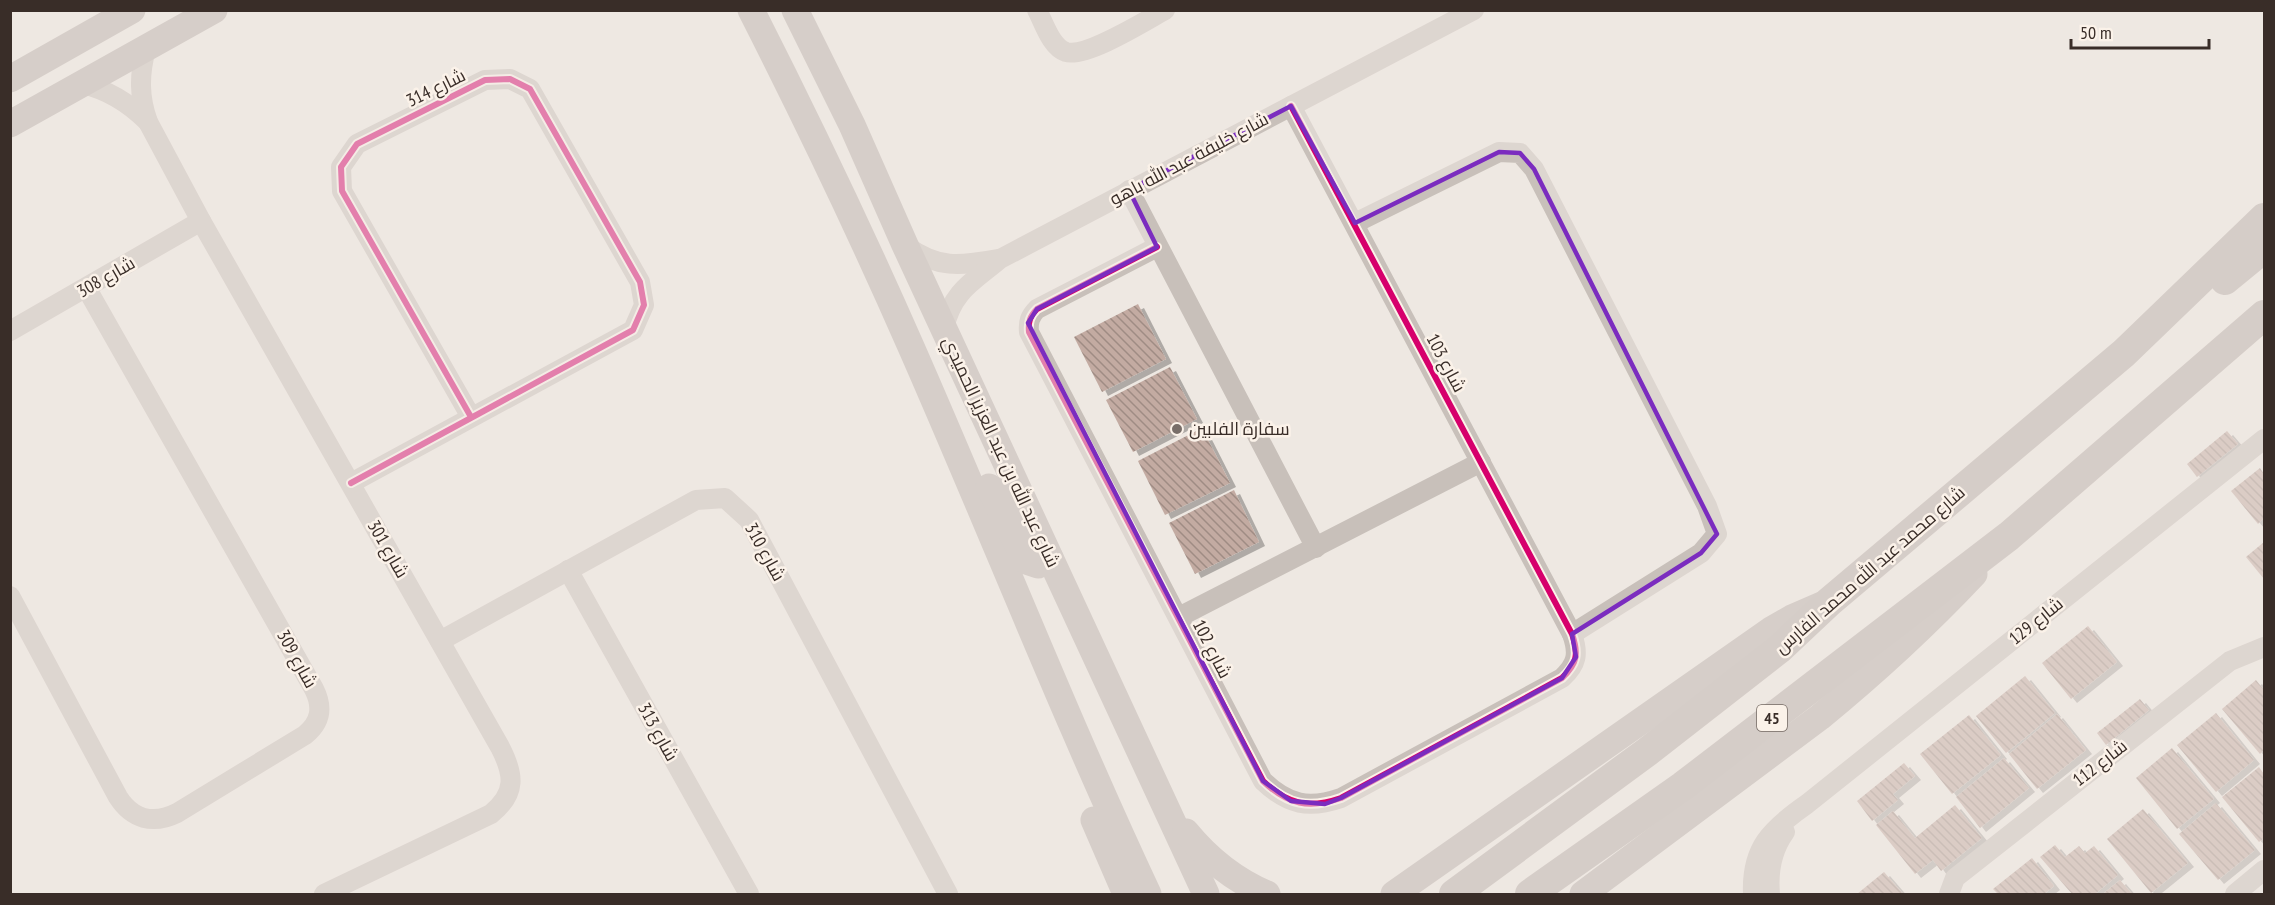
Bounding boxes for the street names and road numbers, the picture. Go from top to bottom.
street label: شارع 314 [402,63,470,113]
street label: شارع خليفة عبد الله باهو [1105,107,1273,211]
street label: شارع 308 [73,251,139,303]
street label: شارع 103 [1421,330,1471,396]
street label: شارع عبد الله بن عبد العزيز الحميدي [935,333,1065,572]
street label: شارع محمد عبد الله محمد الفارس [1770,481,1970,659]
street label: شارع 301 [362,516,414,582]
street label: شارع 310 [739,519,791,585]
street label: شارع 129 [2004,592,2068,650]
street label: شارع 102 [1187,615,1237,683]
street label: شارع 309 [271,626,323,692]
street label: شارع 313 [632,699,684,765]
road number: 45 [1757,705,1787,731]
street label: شارع 112 [2068,734,2132,792]

